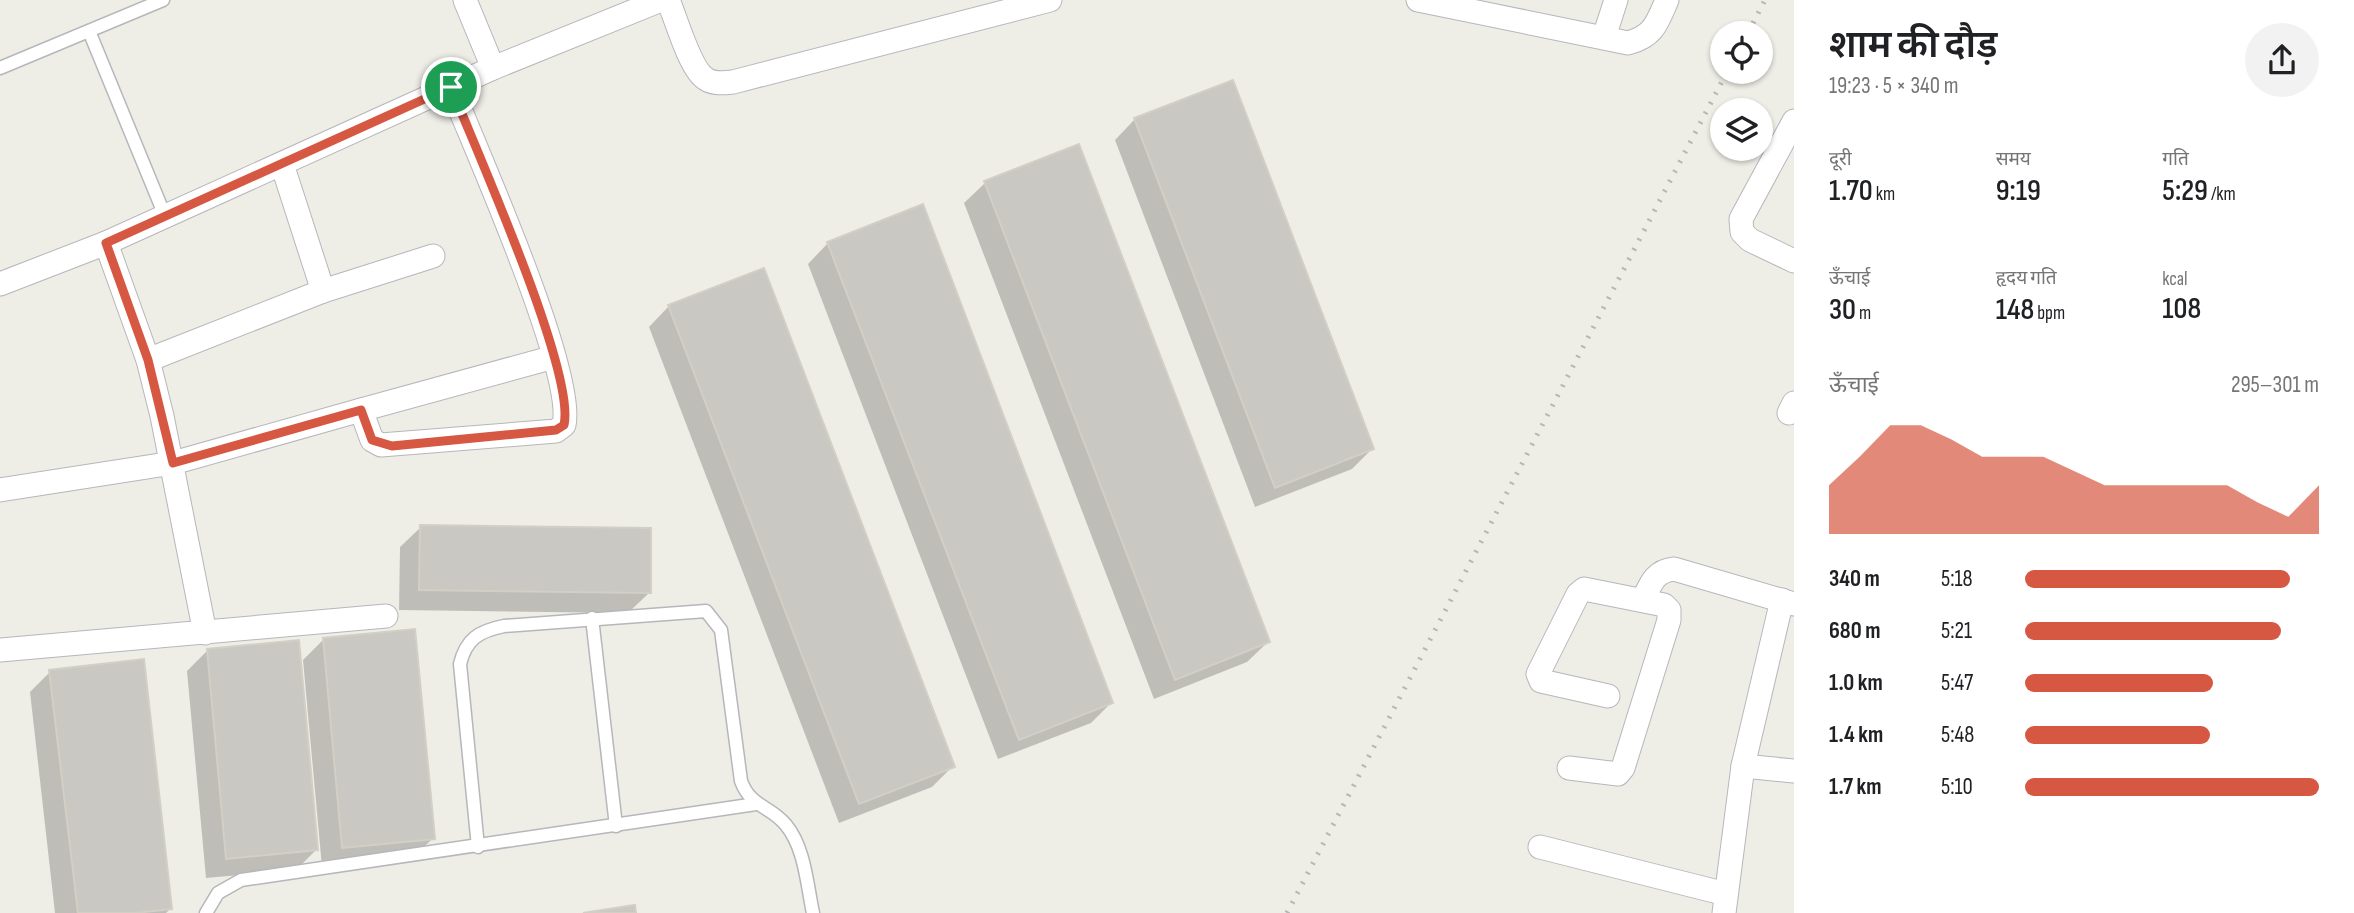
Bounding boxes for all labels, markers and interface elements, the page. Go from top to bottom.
map controls [1710,21,1773,161]
button: locate [1710,21,1773,84]
text: शाम की दौड़ [1829,23,1997,68]
button: share [2245,23,2319,97]
pin [421,57,481,117]
icon: arrive [432,68,470,106]
text: 19:23 · 5 × 340 m [1829,72,1958,100]
button: layers [1710,98,1773,161]
text: दूरी [1829,148,1852,171]
text: समय [1996,148,2031,171]
text: गति [2162,148,2189,171]
text: 1.70 [1829,173,1873,209]
text: 9:19 [1996,173,2041,209]
text: 5:29 [2162,173,2208,209]
text: km [1873,183,1895,206]
text: /km [2208,183,2236,206]
text: ऊँचाई [1829,267,1870,290]
text: हृदय गति [1996,267,2057,290]
text: kcal [2162,268,2187,291]
text: 108 [2162,291,2201,327]
text: 30 [1829,292,1856,328]
text: 148 [1996,292,2034,328]
text: m [1856,302,1871,325]
text: bpm [2034,302,2065,325]
text: ऊँचाई [1829,371,1879,399]
text: 295–301 m [2231,371,2319,399]
text: 340 m [1829,565,1880,593]
text: 5:18 [1941,565,1973,593]
text: 680 m [1829,617,1880,645]
text: 5:21 [1941,617,1972,645]
text: 1.0 km [1829,669,1883,697]
text: 5:47 [1941,669,1973,697]
text: 1.4 km [1829,721,1883,749]
text: 5:48 [1941,721,1974,749]
text: 1.7 km [1829,773,1882,801]
text: 5:10 [1941,773,1973,801]

